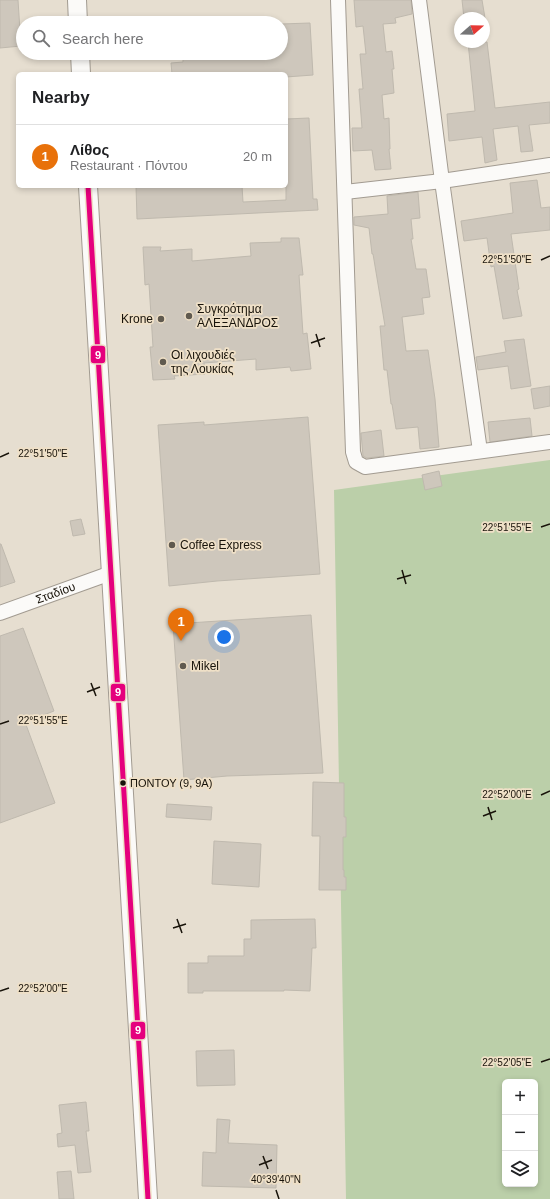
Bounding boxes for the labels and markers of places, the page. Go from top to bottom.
place label: Συγκρότημα ΑΛΕΞΑΝΔΡΟΣ [197,302,278,330]
marker: Συγκρότημα ΑΛΕΞΑΝΔΡΟΣ [184,311,194,321]
place label: Krone [121,312,153,326]
marker: Krone [156,314,166,324]
place label: Οι λιχουδιές της Λουκίας [171,348,235,376]
marker: Οι λιχουδιές της Λουκίας [158,357,168,367]
place label: Coffee Express [180,538,262,552]
marker: Coffee Express [167,540,177,550]
pin: 1 [168,608,194,641]
place label: Mikel [191,659,219,673]
marker: Mikel [178,661,188,671]
place label: ΠΟΝΤΟΥ (9, 9Α) [130,777,212,789]
marker: ΠΟΝΤΟΥ (9, 9Α) [118,778,128,788]

